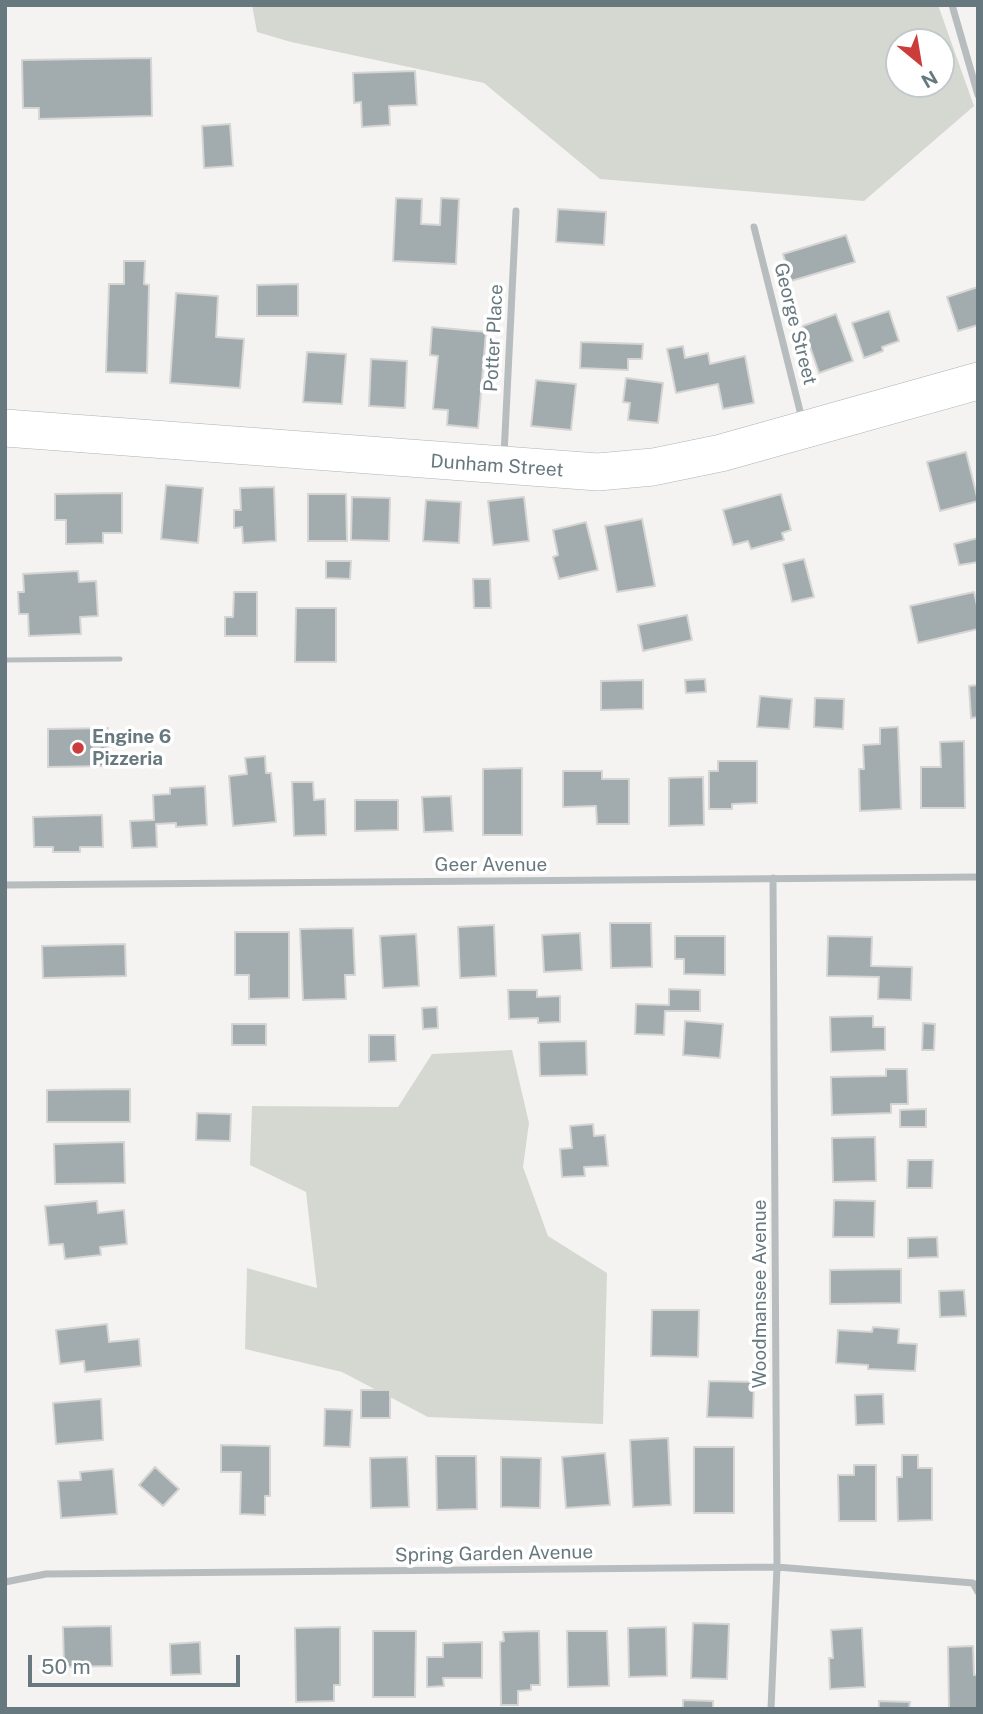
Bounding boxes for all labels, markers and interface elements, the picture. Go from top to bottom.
north arrow [885,28,955,98]
text: N [918,66,941,93]
street label: George Street [769,261,821,387]
street label: Potter Place [480,284,508,392]
street label: Dunham Street [430,450,564,482]
place label: Engine 6 Pizzeria [92,726,171,770]
marker: Engine 6 Pizzeria [70,740,86,756]
street label: Geer Avenue [435,854,547,876]
street label: Woodmansee Avenue [749,1200,771,1388]
street label: Spring Garden Avenue [395,1541,593,1567]
scale bar [32,1640,243,1684]
text: 50 m [41,1654,91,1679]

